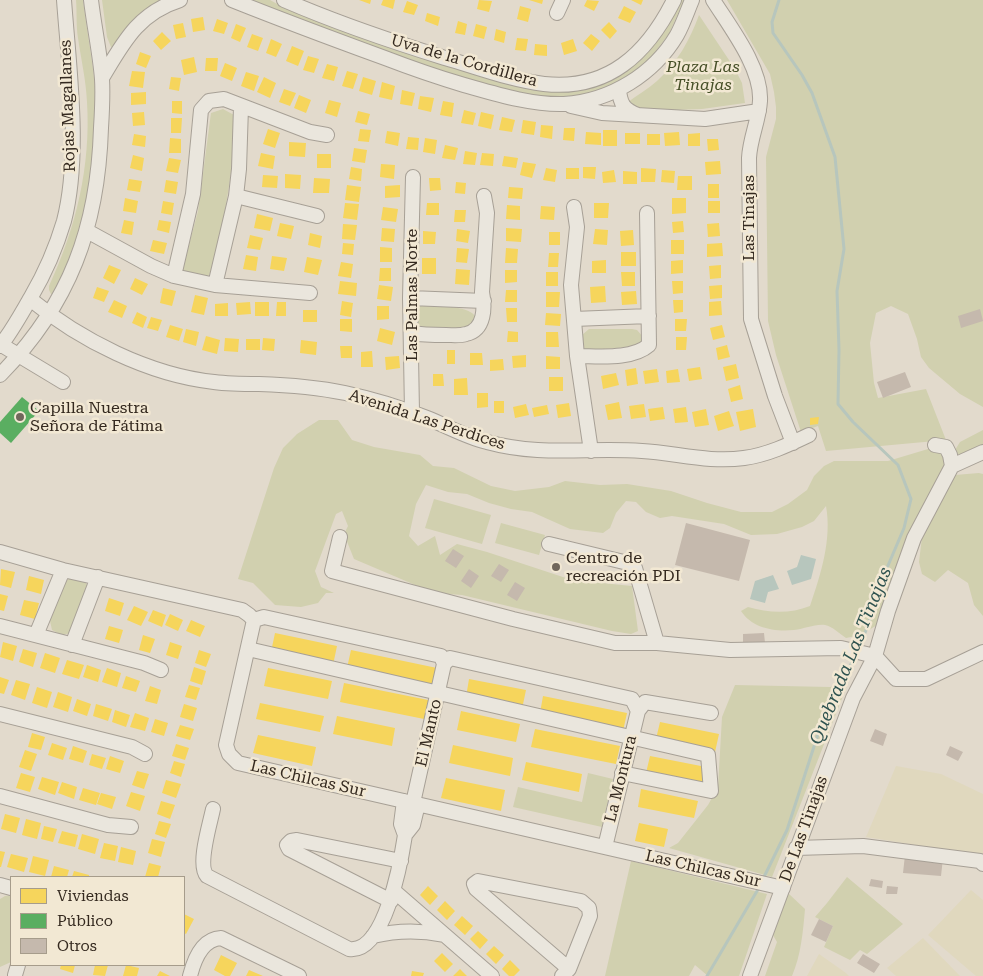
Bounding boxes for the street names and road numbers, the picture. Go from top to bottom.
street label: Uva de la Cordillera [388,31,540,91]
street label: Rojas Magallanes [56,40,80,172]
street label: Las Tinajas [739,175,759,261]
street label: Las Palmas Norte [402,229,422,361]
street label: Avenida Las Perdices [347,386,507,454]
street label: El Manto [412,697,446,769]
street label: La Montura [601,733,641,825]
street label: Las Chilcas Sur [248,756,368,802]
street label: De Las Tinajas [776,773,832,885]
street label: Las Chilcas Sur [643,846,763,892]

